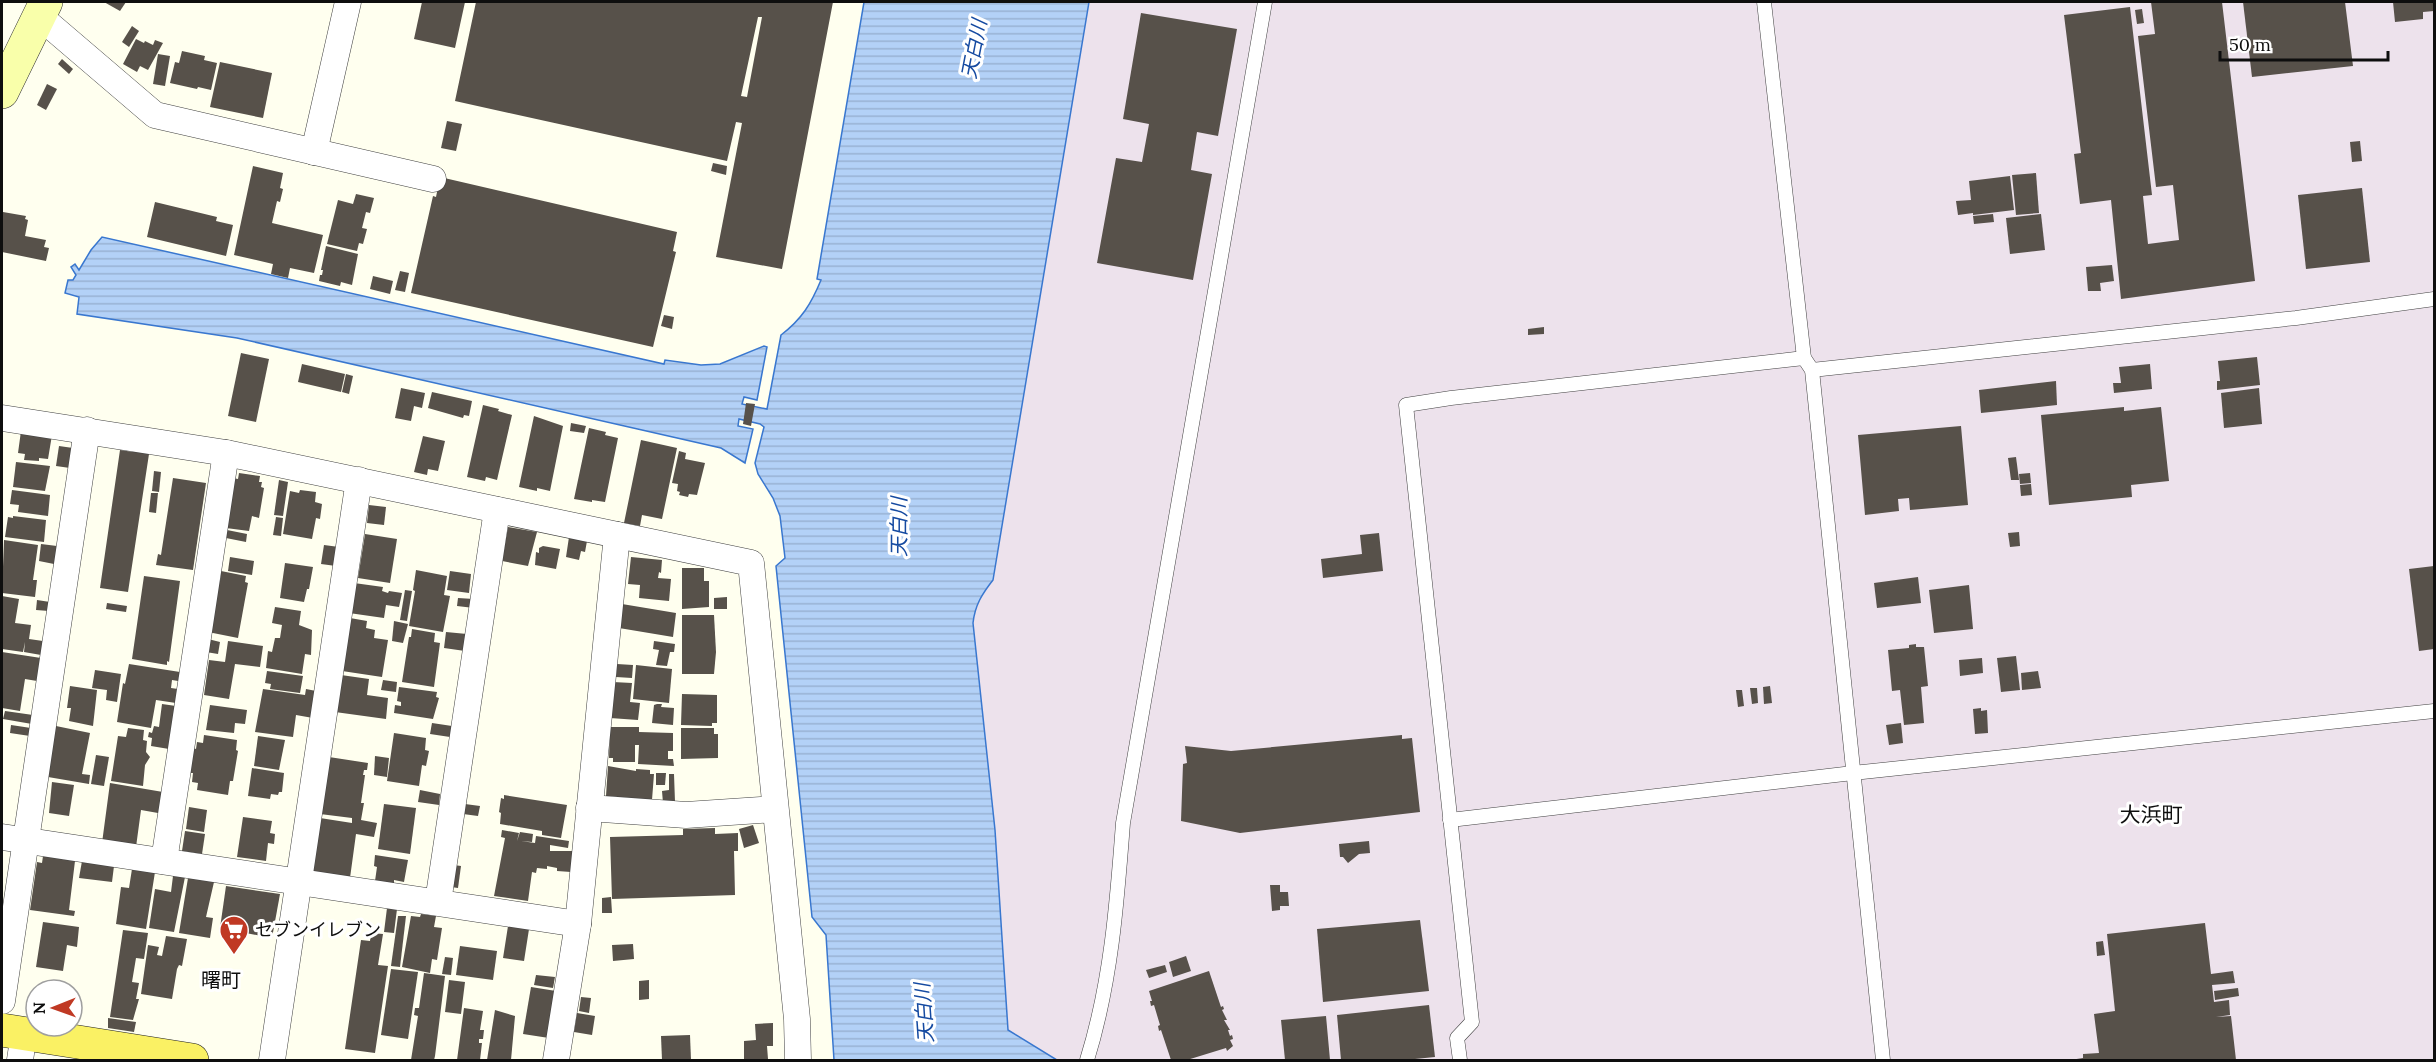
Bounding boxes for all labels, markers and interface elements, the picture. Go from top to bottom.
water label: 天白川 [956,15,992,81]
scale bar [2220,24,2388,62]
text: 50 m [2229,33,2271,56]
water label: 天白川 [886,495,911,557]
district label: 大浜町 [2120,801,2183,828]
supermarket icon: セブンイレブン [218,914,250,956]
place label: セブンイレブン [255,918,381,941]
district label: 曙町 [201,967,241,992]
north arrow [24,978,84,1038]
water label: 天白川 [909,980,938,1044]
text: N [29,1002,49,1015]

